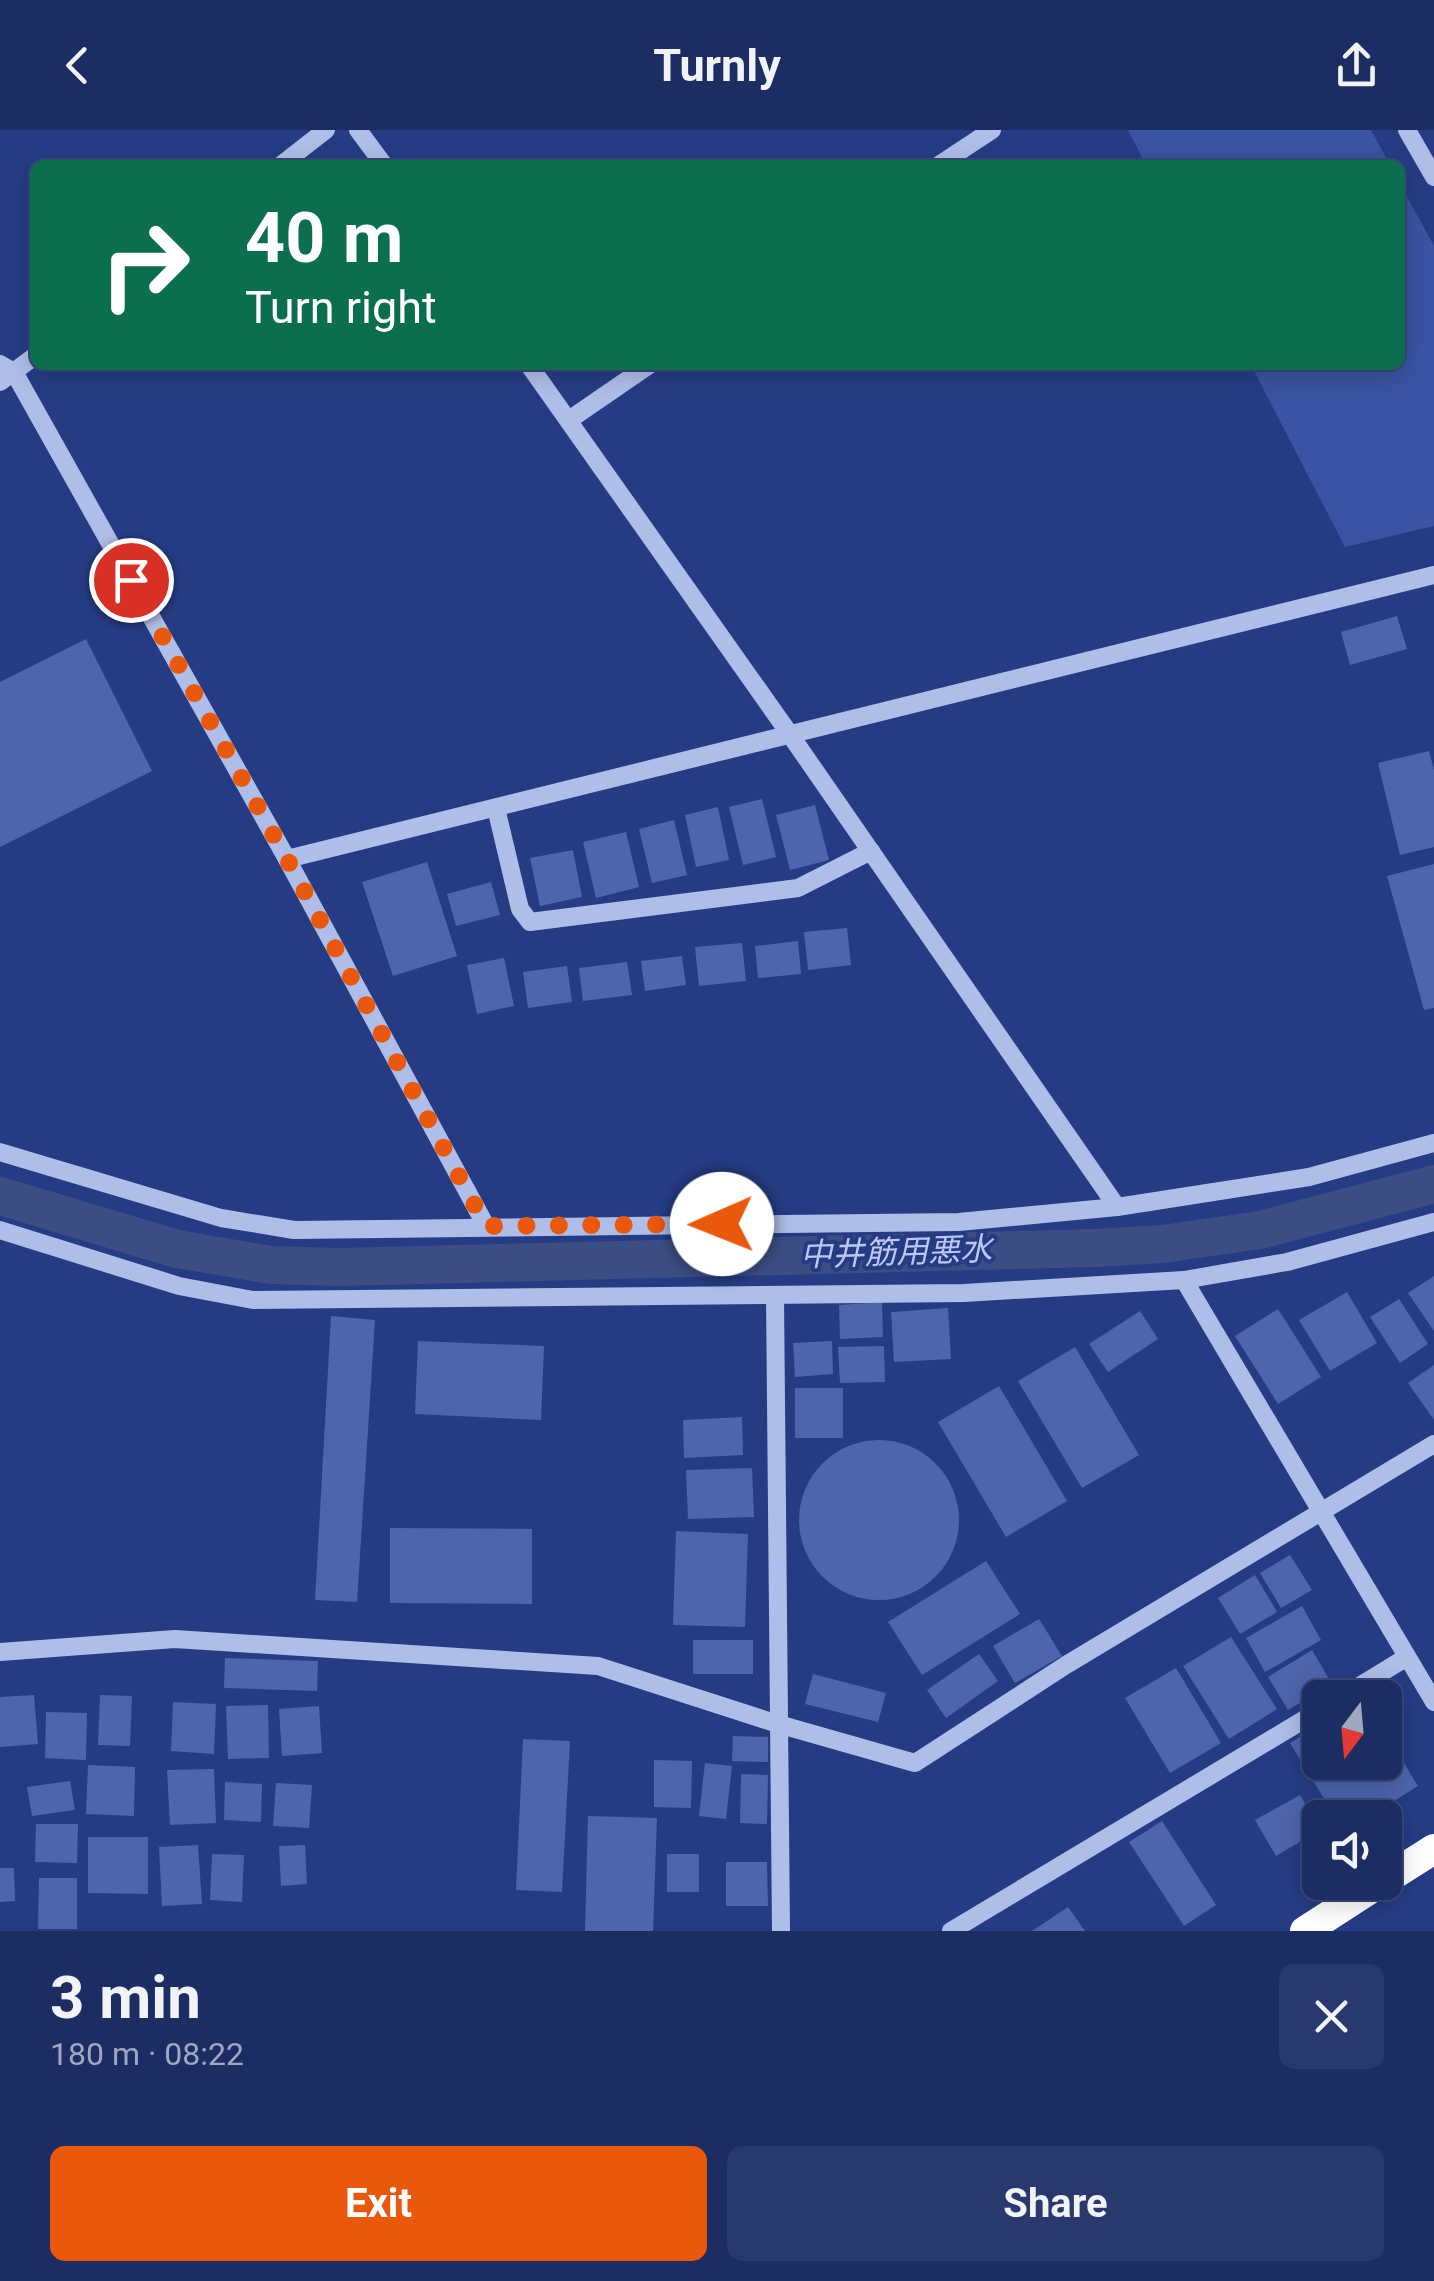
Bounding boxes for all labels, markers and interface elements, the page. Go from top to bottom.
icon: back [50,38,105,93]
icon: share [1329,38,1384,93]
text: Turnly [653,39,781,92]
text: 40 m [245,197,403,279]
icon: right [80,200,210,330]
text: Turn right [245,281,437,334]
pin [89,538,174,623]
icon: arrive [104,553,159,608]
position arrow [670,1172,774,1276]
water label: 中井筋用悪水 [799,1230,996,1274]
north arrow [1302,1680,1402,1780]
map controls [1302,1680,1402,1900]
button: sound [1302,1800,1402,1900]
text: 3 min [50,1962,201,2033]
button: close [1279,1964,1384,2069]
text: 180 m · 08:22 [50,2035,244,2073]
button: Exit [50,2146,707,2261]
button: Share [727,2146,1384,2261]

